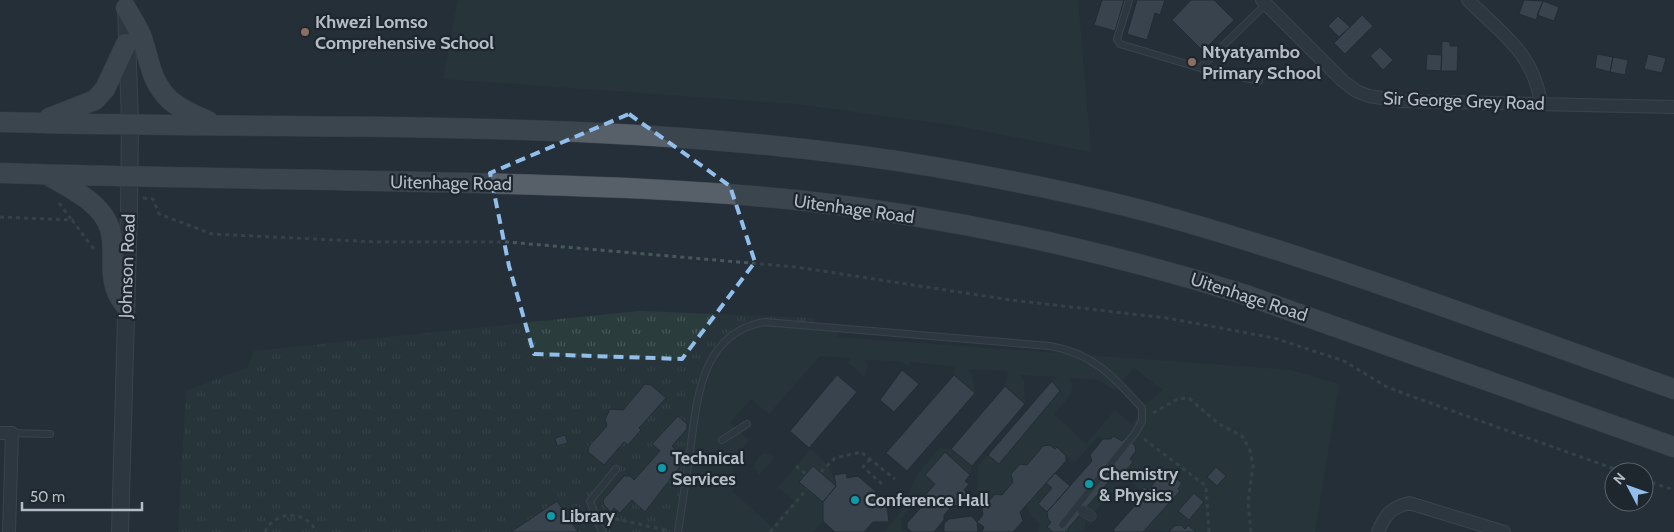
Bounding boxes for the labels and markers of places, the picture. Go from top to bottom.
place label: Khwezi Lomso Comprehensive School [315,11,494,54]
marker: Khwezi Lomso Comprehensive School [299,26,311,38]
place label: Ntyatyambo Primary School [1202,41,1321,84]
marker: Ntyatyambo Primary School [1186,56,1198,68]
place label: Technical Services [672,447,744,490]
marker: Technical Services [656,462,668,474]
place label: Chemistry & Physics [1099,463,1179,506]
marker: Chemistry & Physics [1083,478,1095,490]
place label: Conference Hall [865,489,989,511]
marker: Conference Hall [849,494,861,506]
place label: Library [561,505,615,527]
marker: Library [545,510,557,522]

